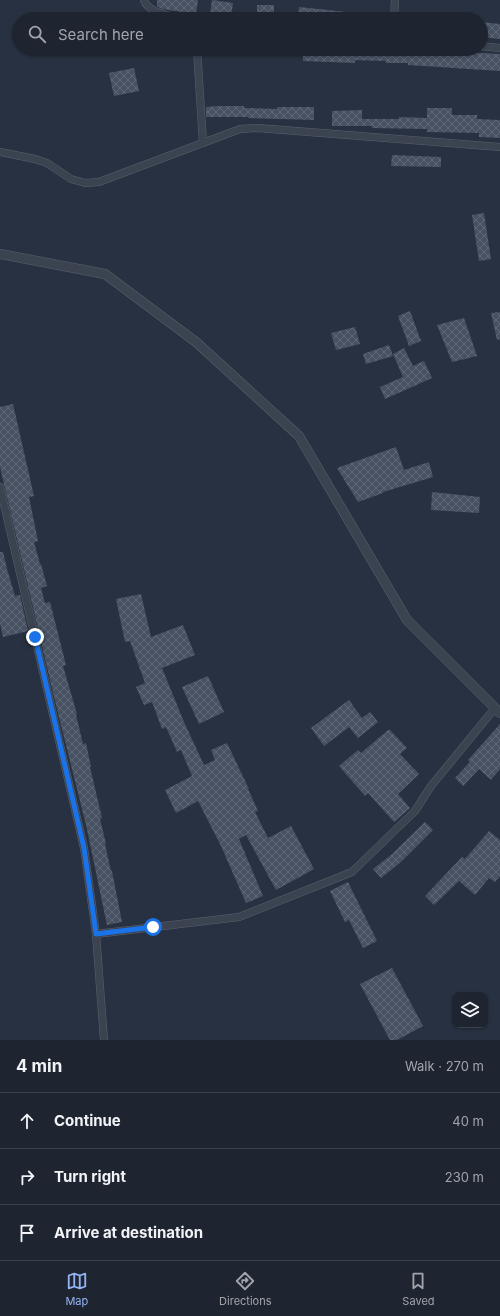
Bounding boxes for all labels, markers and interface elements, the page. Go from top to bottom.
search box [12,12,488,56]
icon: search [26,23,48,45]
text: Search here [58,25,144,44]
route end [26,628,44,646]
route start [144,918,162,936]
map controls [452,992,488,1028]
button: layers [452,992,488,1028]
text: 4 min [16,1056,62,1076]
text: Walk · 270 m [405,1058,484,1074]
icon: ahead [16,1110,38,1132]
text: Continue [54,1111,121,1130]
text: 40 m [452,1113,484,1129]
icon: right [16,1166,38,1188]
text: Turn right [54,1167,126,1186]
text: 230 m [445,1169,484,1185]
icon: arrive [16,1222,38,1244]
text: Arrive at destination [54,1223,203,1242]
tab: Map [65,1270,88,1308]
tab: Directions [219,1270,272,1308]
tab: Saved [402,1270,435,1308]

